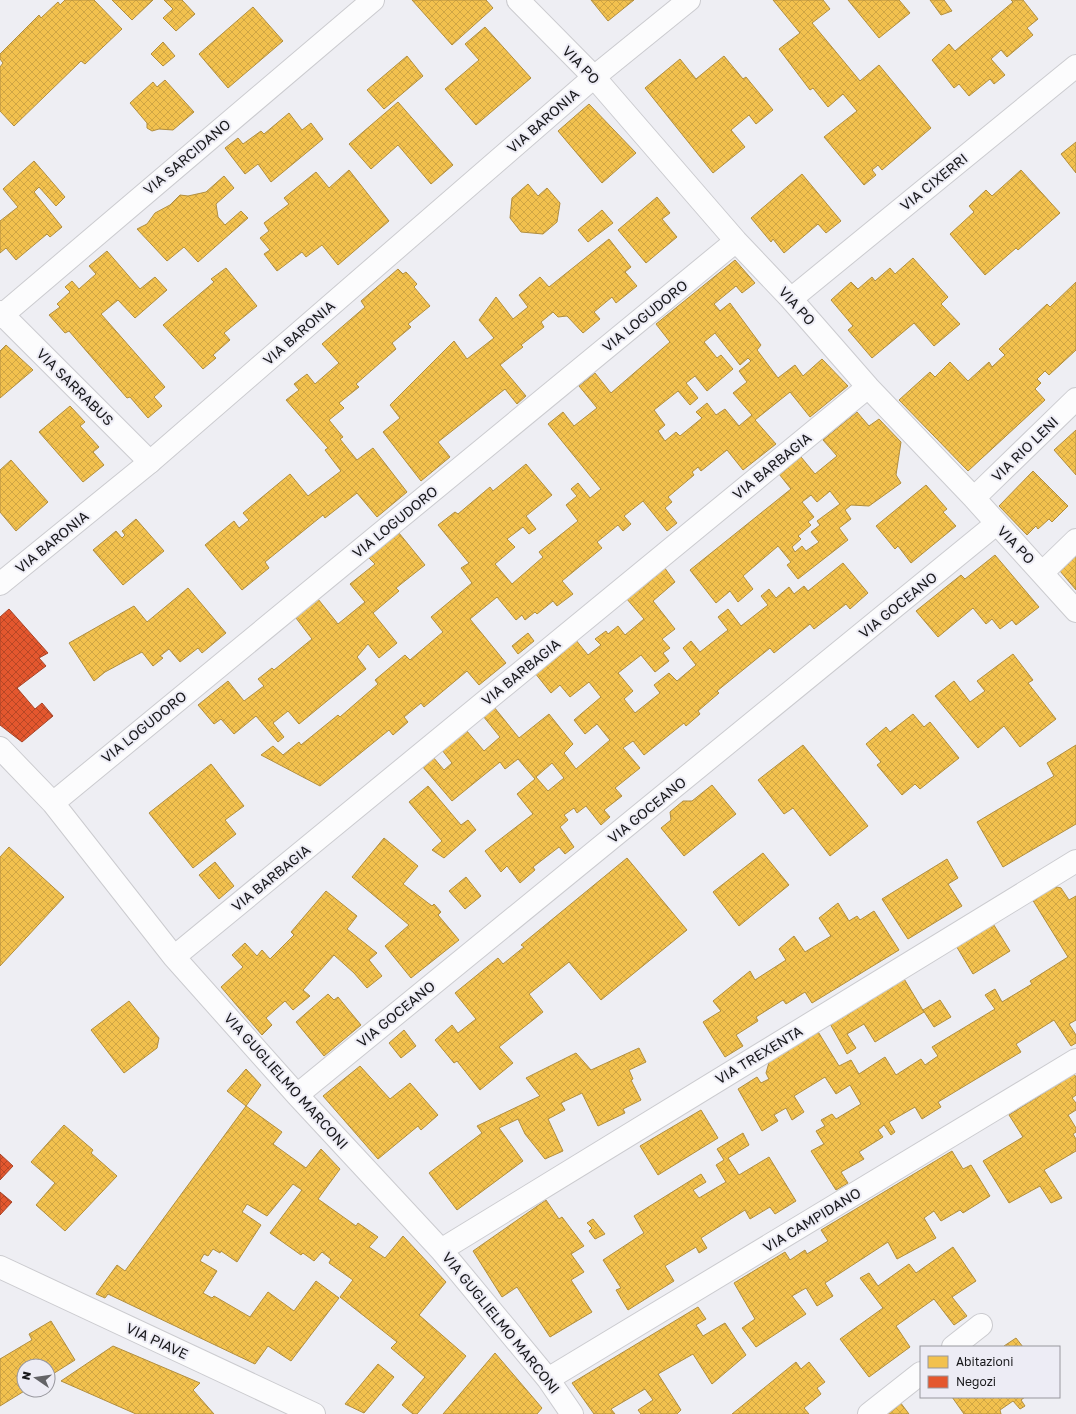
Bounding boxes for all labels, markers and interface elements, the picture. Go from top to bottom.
street label: VIA PO [559,42,604,87]
street label: VIA BARONIA [503,84,582,156]
street label: VIA SARCIDANO [140,115,234,198]
street label: VIA CIXERRI [897,149,971,214]
street label: VIA LOGUDORO [599,276,691,355]
street label: VIA PO [776,283,819,329]
street label: VIA BARONIA [259,296,338,368]
street label: VIA SARRABUS [33,345,117,429]
street label: VIA RIO LENI [988,413,1061,485]
street label: VIA BARBAGIA [729,428,815,503]
street label: VIA LOGUDORO [349,482,441,561]
street label: VIA BARONIA [12,506,92,576]
street label: VIA PO [994,522,1039,567]
street label: VIA GOCEANO [855,568,940,641]
street label: VIA BARBAGIA [478,634,564,709]
street label: VIA LOGUDORO [98,687,190,766]
street label: VIA GOCEANO [604,773,689,846]
street label: VIA BARBAGIA [228,840,314,915]
street label: VIA GOCEANO [353,977,438,1050]
street label: VIA GUGLIELMO MARCONI [221,1009,352,1152]
street label: VIA TREXENTA [712,1022,806,1087]
street label: VIA CAMPIDANO [760,1184,864,1255]
street label: VIA GUGLIELMO MARCONI [439,1248,564,1397]
street label: VIA PIAVE [124,1319,191,1362]
legend [920,1346,1060,1398]
text: Abitazioni [956,1354,1013,1369]
north arrow [16,1358,56,1398]
text: N [18,1370,33,1381]
text: Negozi [956,1374,996,1389]

